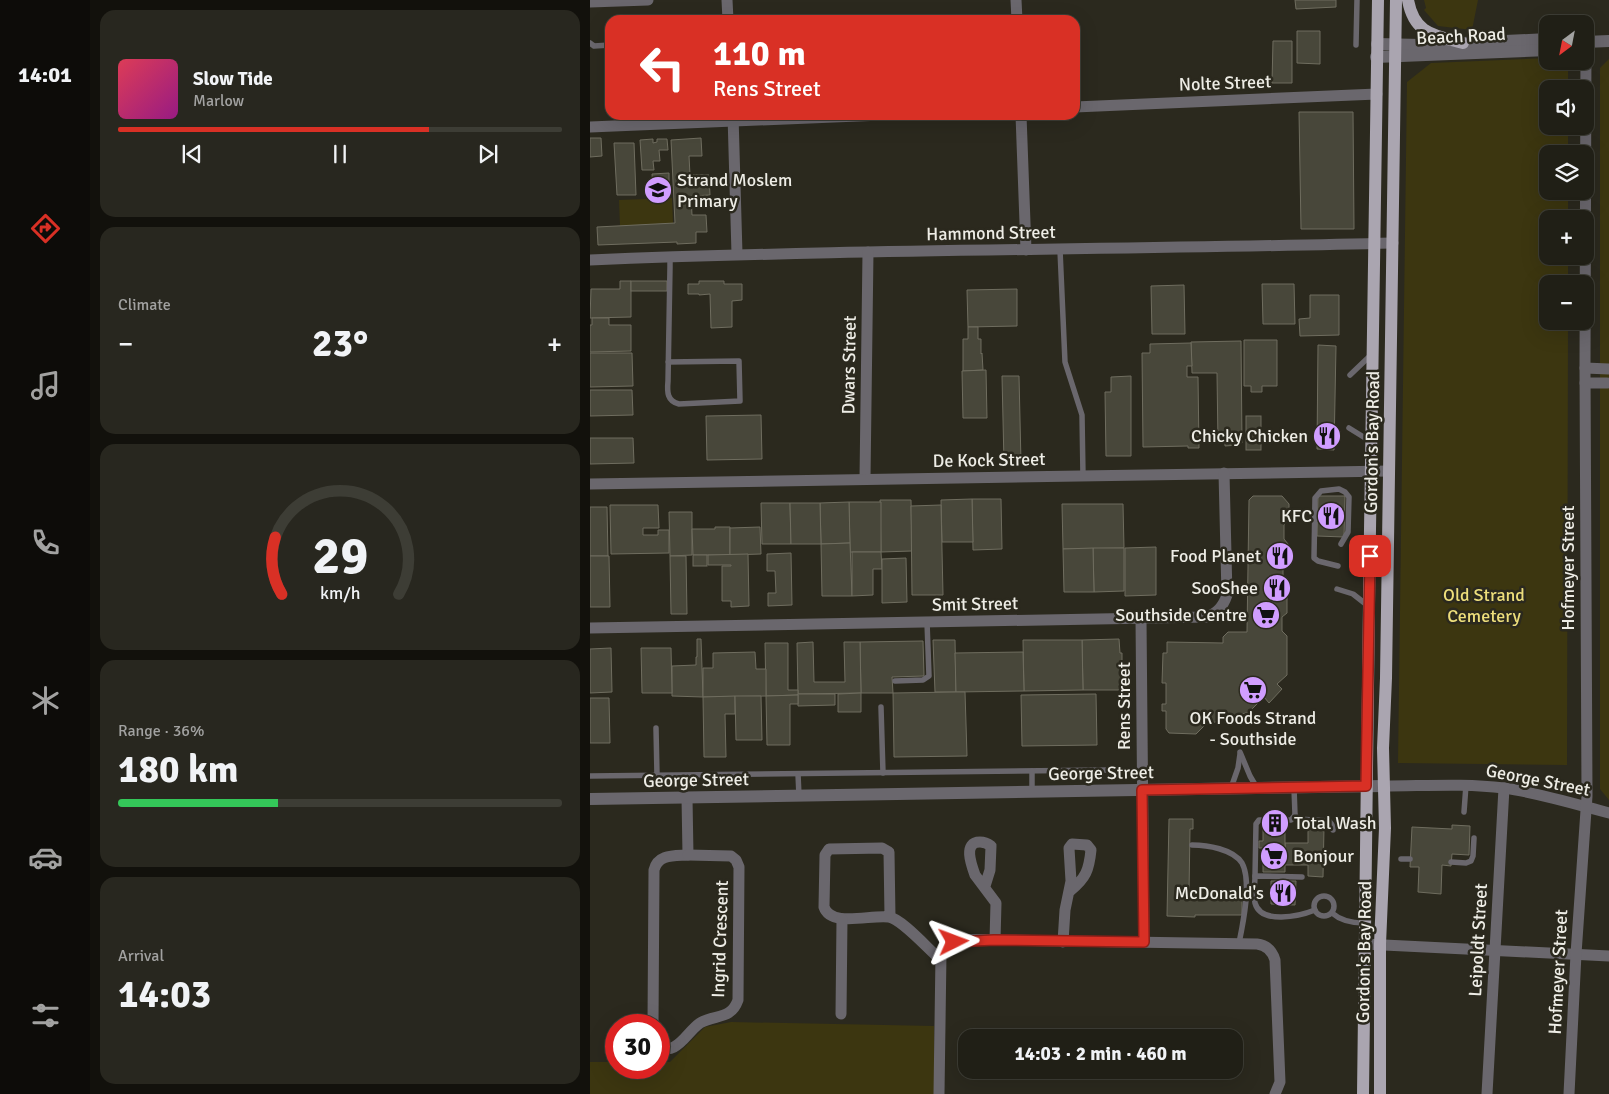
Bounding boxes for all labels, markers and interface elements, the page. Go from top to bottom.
north arrow [1539,15,1594,70]
map controls [1539,15,1594,330]
street label: Beach Road [1416,23,1506,49]
text: 110 m [713,32,806,75]
icon: left [630,35,695,100]
text: 14:01 [18,61,72,88]
text: Slow Tide [193,67,273,91]
street label: Nolte Street [1178,70,1272,96]
text: Rens Street [713,75,821,102]
button: sound [1539,80,1594,135]
text: Marlow [193,91,244,111]
icon: previous [178,140,206,168]
icon: pause [326,140,354,168]
icon: next [474,140,502,168]
button: layers [1539,145,1594,200]
place label: Strand Moslem Primary [677,169,792,212]
school or university icon: Strand Moslem Primary [643,175,673,205]
button: + [1539,210,1594,265]
icon: directions [28,211,63,246]
street label: Hammond Street [926,221,1056,245]
button: − [1539,275,1594,330]
text: Climate [118,295,171,315]
street label: Dwars Street [837,315,861,415]
text: 23° [312,320,368,367]
text: − [118,327,133,361]
text: + [547,327,562,361]
icon: music [28,368,63,403]
street label: Gordon's Bay Road [1360,371,1384,513]
restaurant icon: Chicky Chicken [1312,421,1342,451]
place label: Chicky Chicken [1191,425,1308,447]
street label: De Kock Street [932,448,1046,472]
restaurant icon: KFC [1316,501,1346,531]
place label: KFC [1281,505,1312,527]
street label: Hofmeyer Street [1557,505,1579,631]
text: 29 [312,524,368,588]
icon: phone [28,525,63,560]
pin [1349,535,1391,577]
restaurant icon: Food Planet [1265,541,1295,571]
icon: arrive [1356,542,1384,570]
place label: Food Planet [1170,545,1261,567]
restaurant icon: SooShee [1262,573,1292,603]
place label: SooShee [1191,577,1258,599]
text: km/h [320,582,360,604]
park label: Old Strand Cemetery [1443,584,1525,627]
street label: Smit Street [932,592,1018,616]
supermarket icon: Southside Centre [1251,600,1281,630]
place label: Southside Centre [1115,604,1247,626]
street label: Rens Street [1113,662,1135,750]
supermarket icon: OK Foods Strand - Southside [1238,675,1268,705]
icon: climate [28,683,63,718]
place label: OK Foods Strand - Southside [1190,707,1316,750]
text: Range · 36% [118,721,204,741]
text: 180 km [118,746,239,793]
street label: George Street [1484,759,1592,801]
street label: George Street [1048,761,1154,785]
street label: George Street [643,768,749,792]
building icon: Total Wash [1260,808,1290,838]
place label: Total Wash [1294,812,1377,834]
icon: car [28,840,63,875]
supermarket icon: Bonjour [1259,841,1289,871]
place label: Bonjour [1293,845,1354,867]
restaurant icon: McDonald's [1268,878,1298,908]
street label: Ingrid Crescent [707,880,733,998]
street label: Gordon's Bay Road [1352,881,1376,1023]
place label: McDonald's [1175,882,1264,904]
street label: Leipoldt Street [1464,883,1492,997]
street label: Hofmeyer Street [1544,909,1572,1035]
position arrow [927,915,979,967]
text: Arrival [118,946,164,966]
text: 14:03 [118,971,211,1018]
icon: filters [28,998,63,1033]
speed limit sign: 30 [605,1014,670,1079]
text: 14:03 · 2 min · 460 m [1014,1042,1187,1066]

